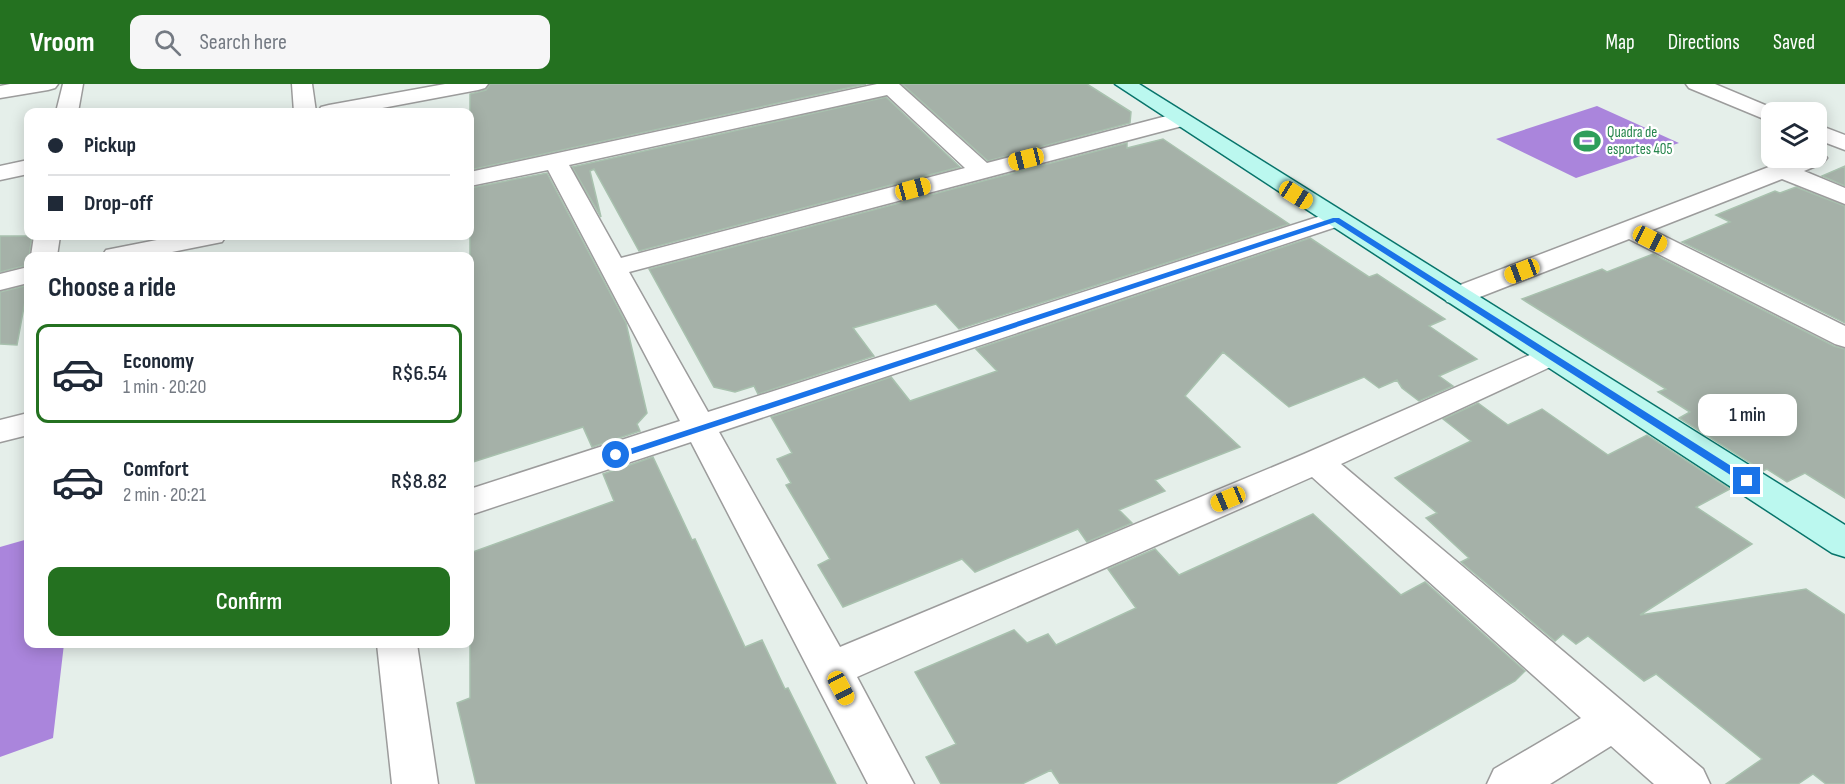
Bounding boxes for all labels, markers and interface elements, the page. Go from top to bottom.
search box [130,15,550,69]
text: Vroom [30,26,94,59]
icon: search [151,26,184,59]
text: Search here [199,29,287,56]
text: Map [1605,30,1635,55]
text: Directions [1668,30,1740,55]
text: Saved [1773,30,1815,55]
map controls [1761,102,1827,168]
button: layers [1761,102,1827,168]
place label: Quadra de esportes 405 [1607,123,1673,159]
sports icon: Quadra de esportes 405 [1572,126,1602,156]
text: Pickup [84,132,136,159]
car [1006,146,1046,172]
car [893,176,933,202]
car [1276,178,1316,212]
text: Drop-off [84,190,153,217]
car [1630,223,1670,255]
car [1502,256,1542,286]
text: Choose a ride [48,272,176,304]
icon: car [51,347,105,401]
text: Economy [123,348,194,375]
text: R$6.54 [392,360,447,387]
text: 1 min · 20:20 [123,375,207,399]
callout: 1 min [1698,394,1796,436]
text: 1 min [1729,403,1766,427]
route start [602,441,629,468]
icon: car [51,455,105,509]
text: Comfort [123,456,189,483]
route end [1733,467,1760,494]
text: R$8.82 [391,468,447,495]
text: 2 min · 20:21 [123,483,206,507]
car [1208,484,1248,514]
button: Confirm [48,567,450,636]
car [825,668,857,708]

